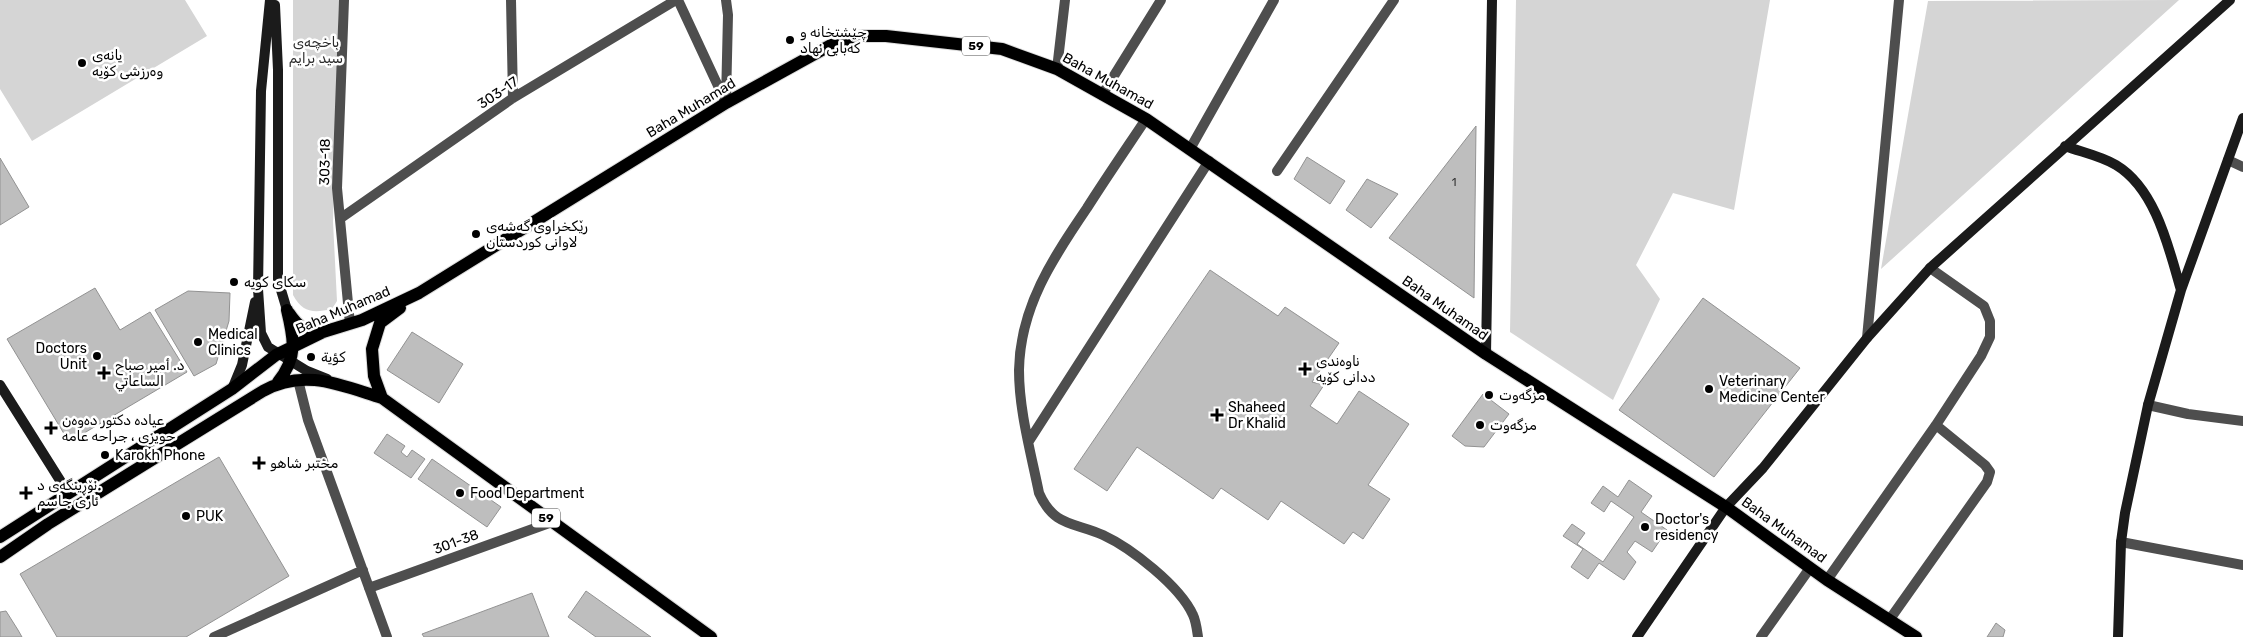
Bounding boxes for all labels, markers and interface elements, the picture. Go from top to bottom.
place label: چێشتخانە و کەبابی نھاد [800,24,867,57]
park label: باخچه‌ی سید برایم [289,34,343,67]
marker: چێشتخانە و کەبابی نھاد [784,34,796,46]
road number: 59 [962,36,990,56]
place label: یانه‌ی وه‌رزشی كۆیه‌ [92,47,163,80]
street label: Baha Muhamad [1060,49,1156,113]
marker: یانه‌ی وه‌رزشی كۆیه‌ [76,57,88,69]
street label: 303-17 [475,73,521,113]
street label: Baha Muhamad [643,75,739,141]
street label: 303-18 [316,138,334,186]
house number: 1 [1452,176,1456,189]
place label: رێكخراوی گه‌شه‌ی لاوانی كوردستان [486,218,588,251]
marker: رێكخراوی گه‌شه‌ی لاوانی كوردستان [470,228,482,240]
street label: Baha Muhamad [1399,272,1491,344]
place label: سكاى كويه [244,274,306,291]
marker: سكاى كويه [228,276,240,288]
street label: Baha Muhamad [293,282,393,338]
place label: Medical Clinics [208,326,258,359]
marker: Medical Clinics [192,336,204,348]
place label: Doctors Unit [36,340,88,373]
place label: كؤية [321,349,346,366]
marker: Doctors Unit [91,350,103,362]
marker: كؤية [305,351,317,363]
place label: ناوەندی ددانی کۆیە [1316,353,1376,386]
place label: د. أمير صباح الساعاتي [115,357,185,392]
marker: ناوەندی ددانی کۆیە [1298,362,1312,376]
marker: د. أمير صباح الساعاتي [97,366,111,380]
place label: Veterinary Medicine Center [1719,373,1825,406]
marker: Veterinary Medicine Center [1703,383,1715,395]
place label: مزگەوت [1499,387,1545,404]
marker: مزگەوت [1483,389,1495,401]
place label: Shaheed Dr Khalid [1228,399,1286,432]
marker: Shaheed Dr Khalid [1210,408,1224,422]
place label: عیادە دکتور دەوەن حویزی ، جراحە عامە [62,412,176,445]
place label: مزگه‌وت [1490,417,1537,434]
marker: مزگه‌وت [1474,419,1486,431]
marker: عیادە دکتور دەوەن حویزی ، جراحە عامە [44,421,58,435]
place label: Karokh Phone [115,447,205,464]
marker: Karokh Phone [99,449,111,461]
place label: مختبر شاهو [270,455,339,472]
marker: مختبر شاهو [252,456,266,470]
place label: نۆڕینگەی د. ئاری جاسم [37,477,101,510]
place label: Food Department [470,485,585,502]
marker: نۆڕینگەی د. ئاری جاسم [19,486,33,500]
marker: Food Department [454,487,466,499]
street label: Baha Muhamad [1738,493,1830,567]
place label: PUK [196,508,224,525]
road number: 59 [532,508,560,528]
marker: PUK [180,510,192,522]
place label: Doctor's residency [1655,511,1719,544]
marker: Doctor's residency [1639,521,1651,533]
street label: 301-38 [431,526,481,558]

